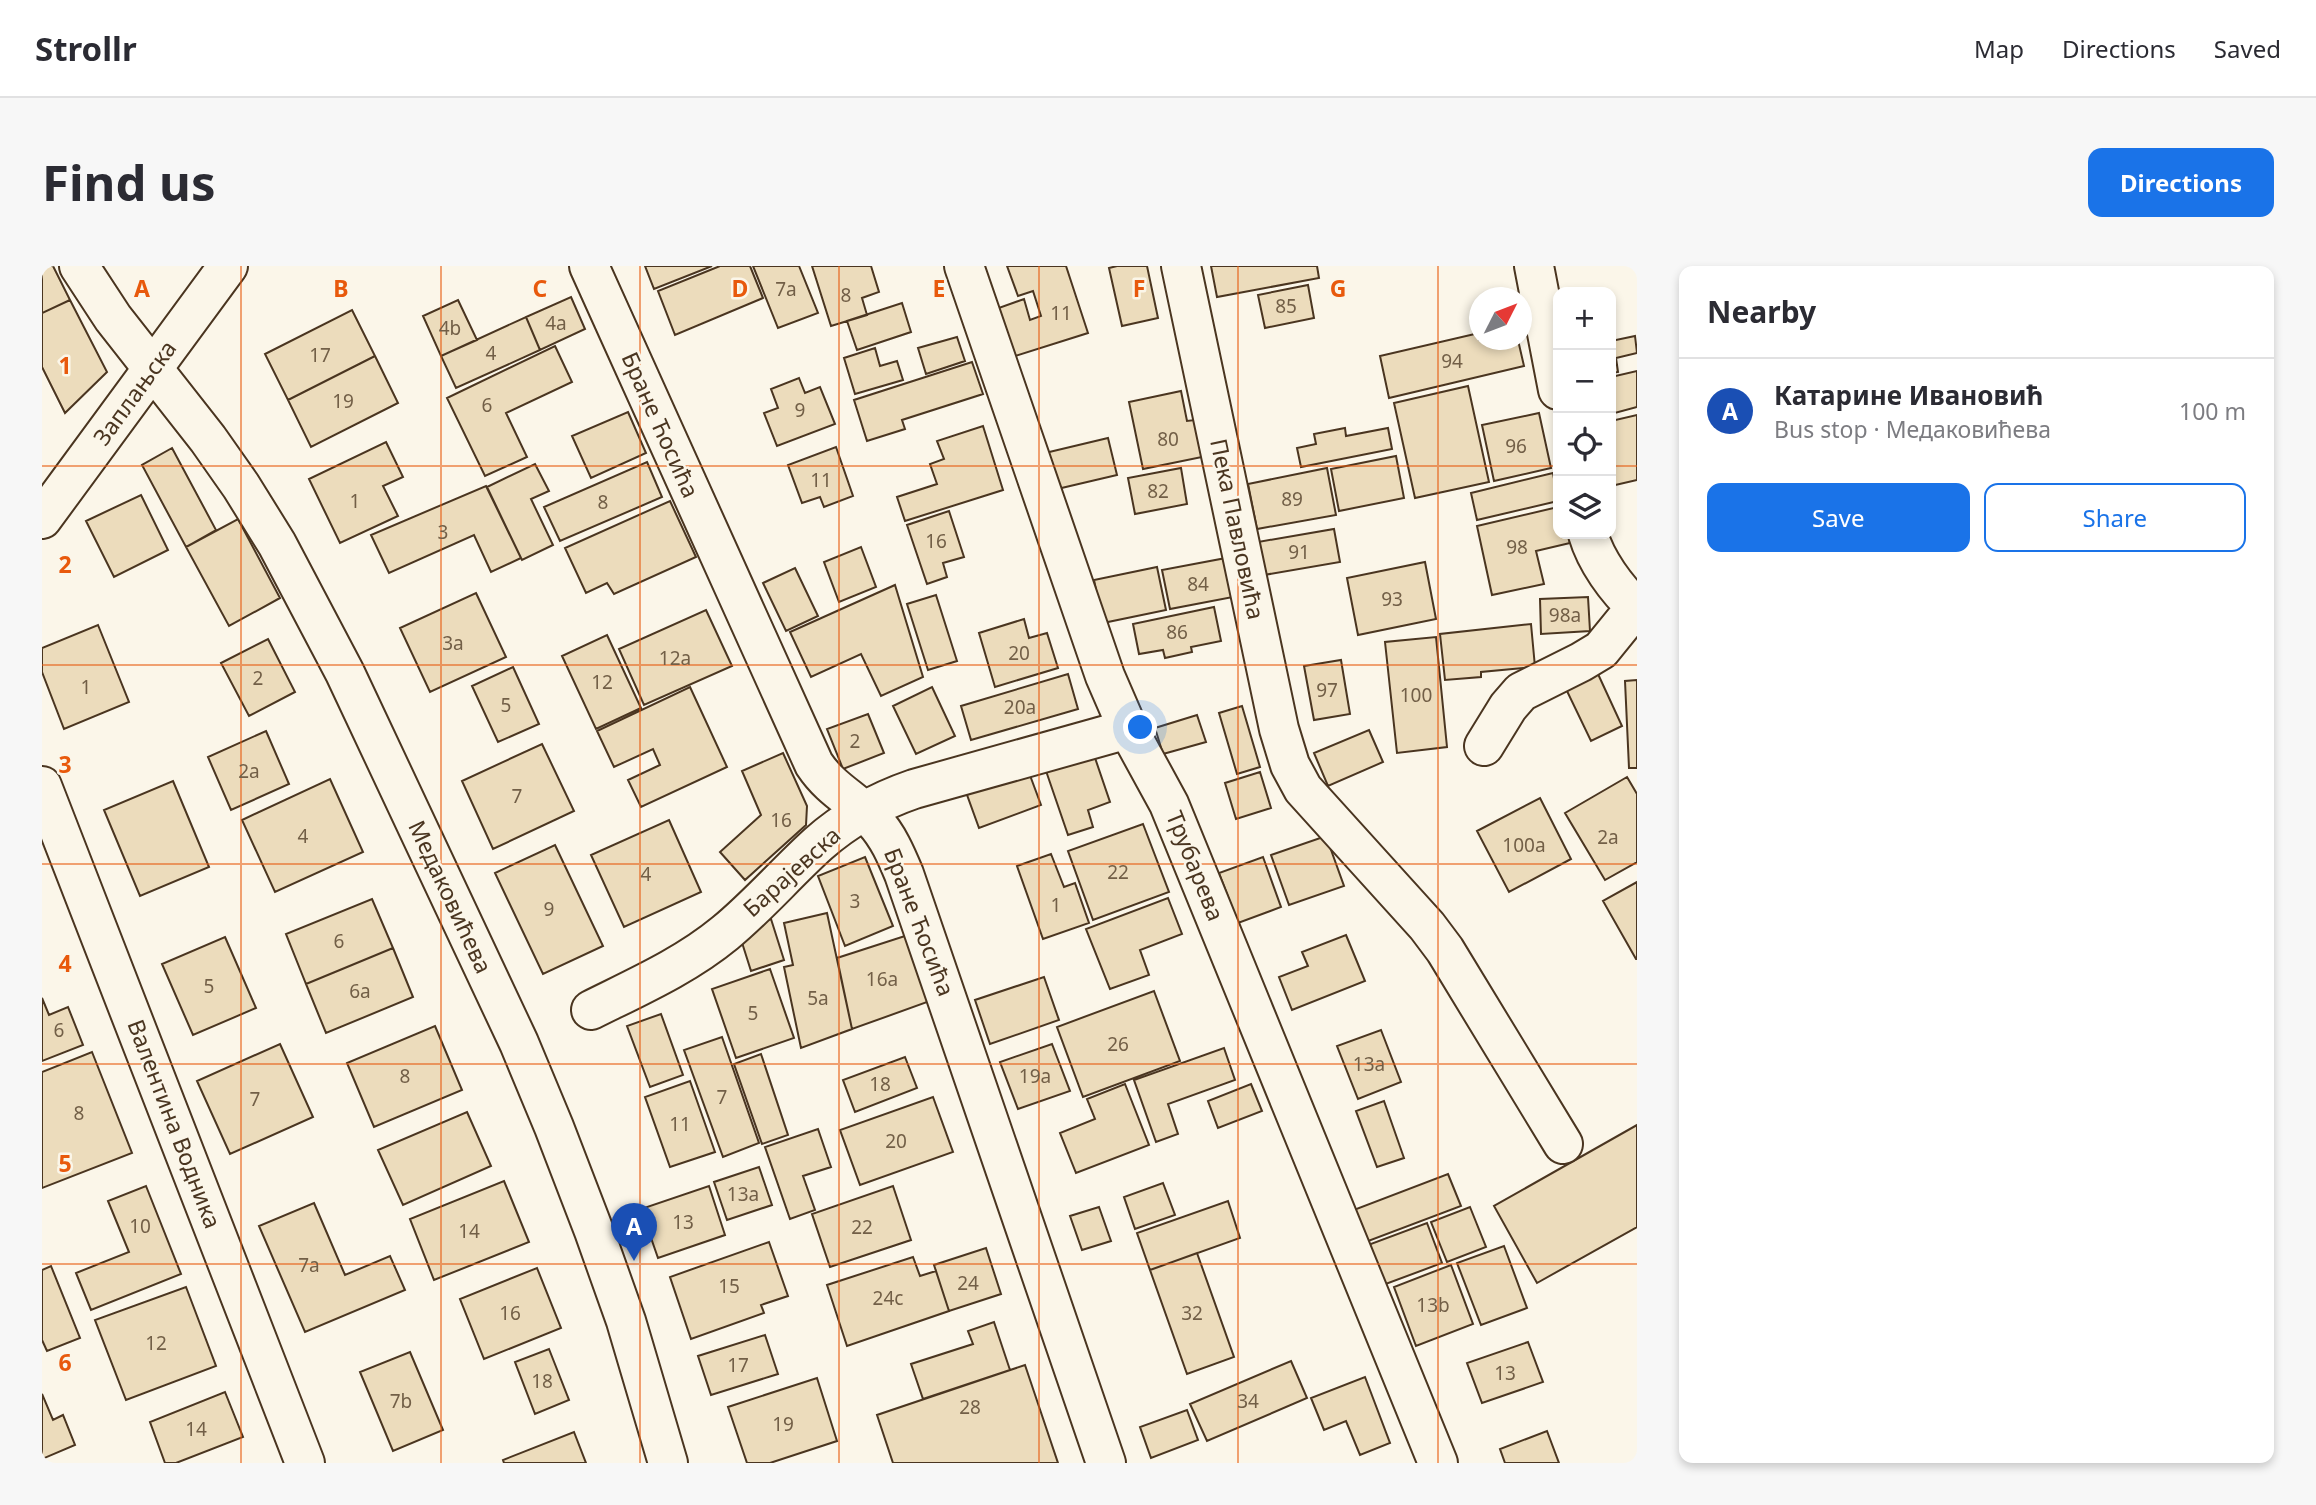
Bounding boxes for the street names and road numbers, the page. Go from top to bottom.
street label: Заплањска [85,333,183,451]
street label: Бране Ћосића [614,347,707,503]
street label: Пека Павловића [1203,435,1273,622]
street label: Трубарева [1159,806,1232,925]
street label: Медаковићева [401,815,500,978]
street label: Барајевска [736,819,847,924]
street label: Бране Ћосића [877,843,963,1000]
street label: Валентина Водника [120,1015,230,1233]

